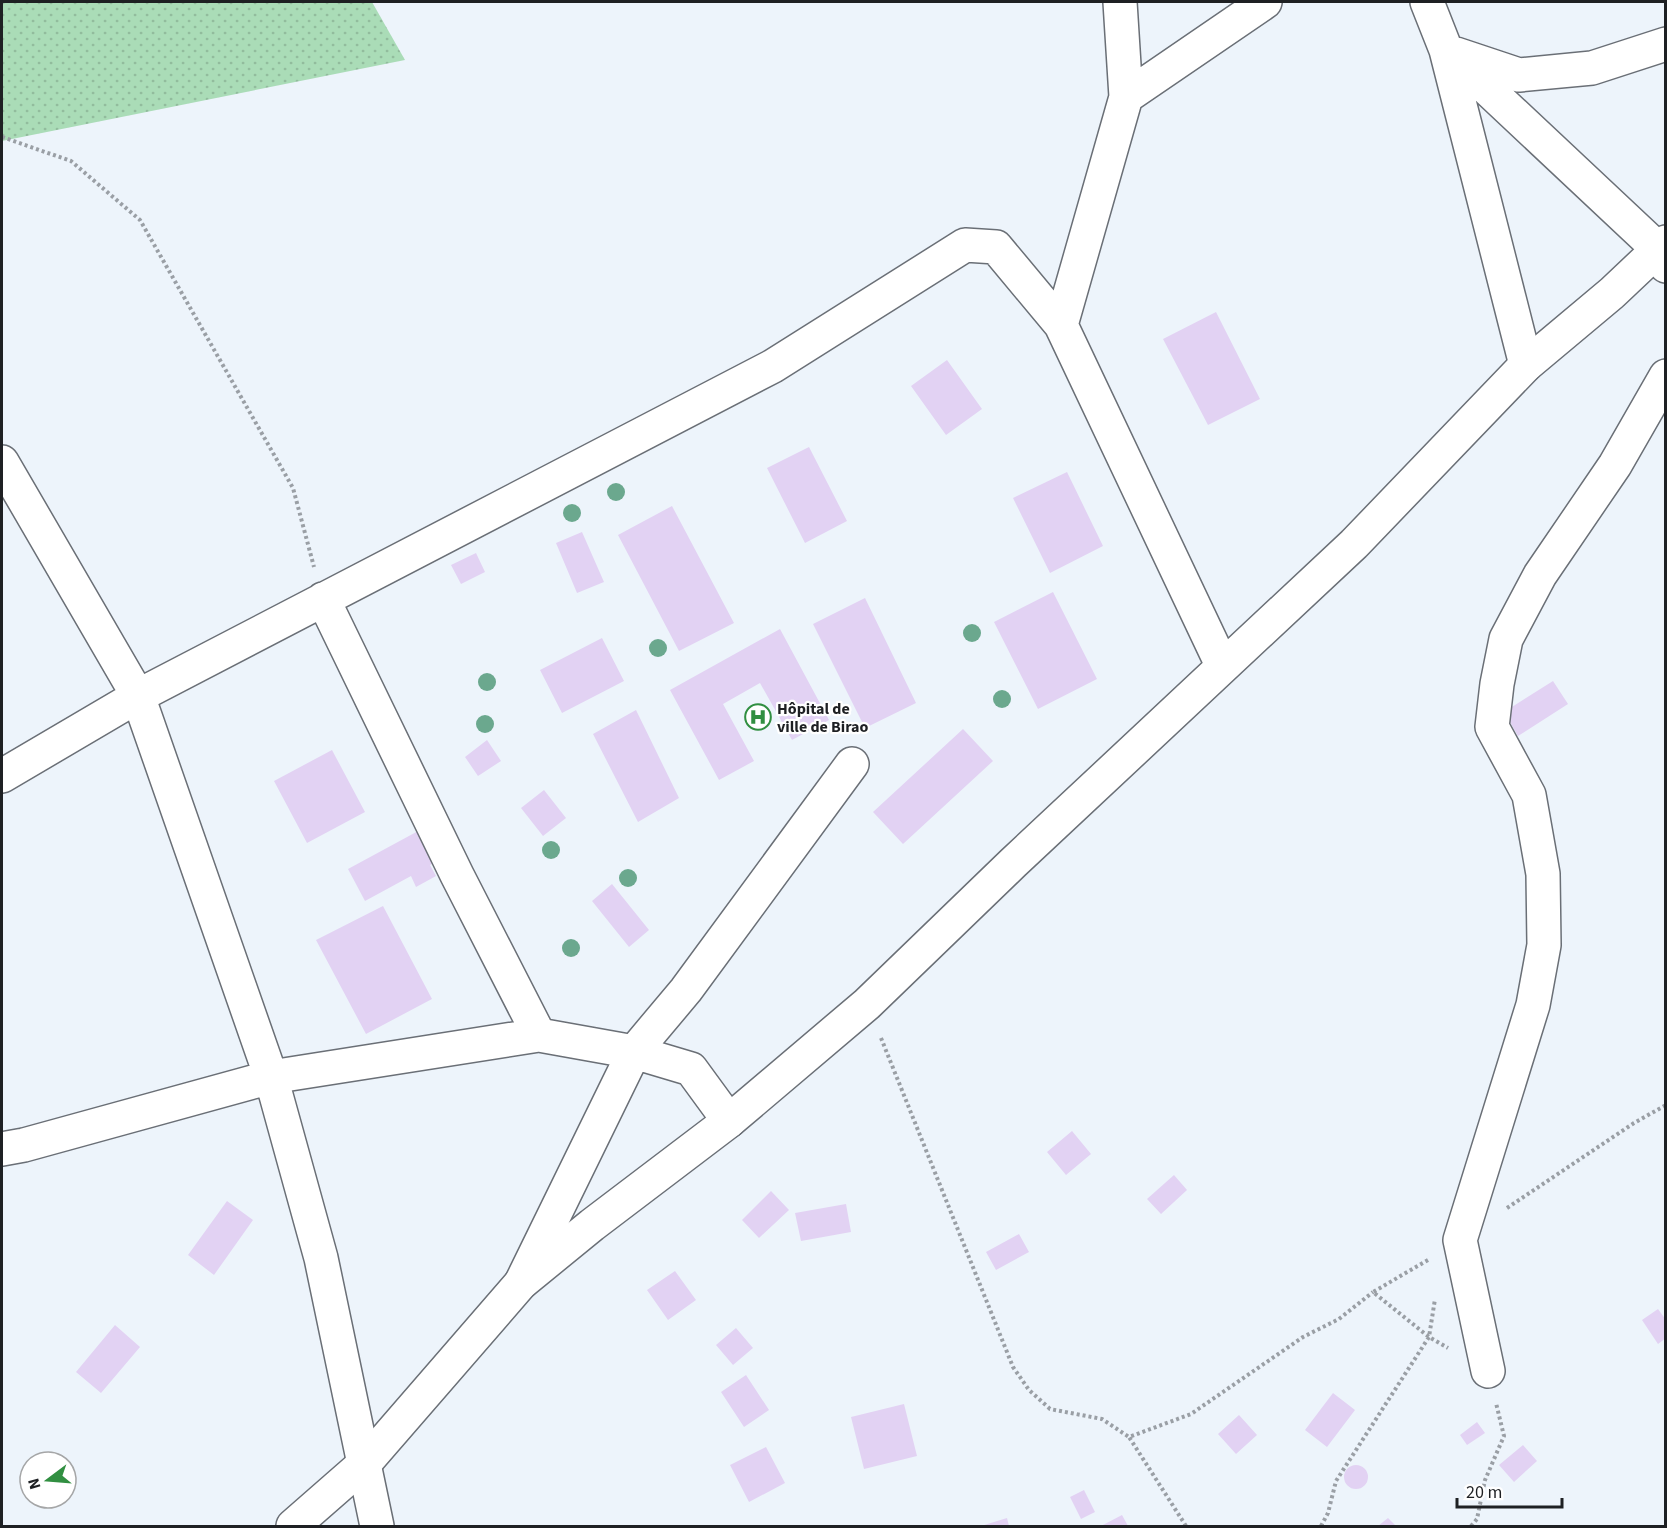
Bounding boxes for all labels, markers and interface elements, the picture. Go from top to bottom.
place label: Hôpital de ville de Birao [777,698,869,738]
hospital icon: Hôpital de ville de Birao [743,702,773,732]
north arrow [18,1450,78,1510]
scale bar [1457,1471,1562,1509]
text: N [23,1476,47,1492]
text: 20 m [1466,1480,1502,1505]

